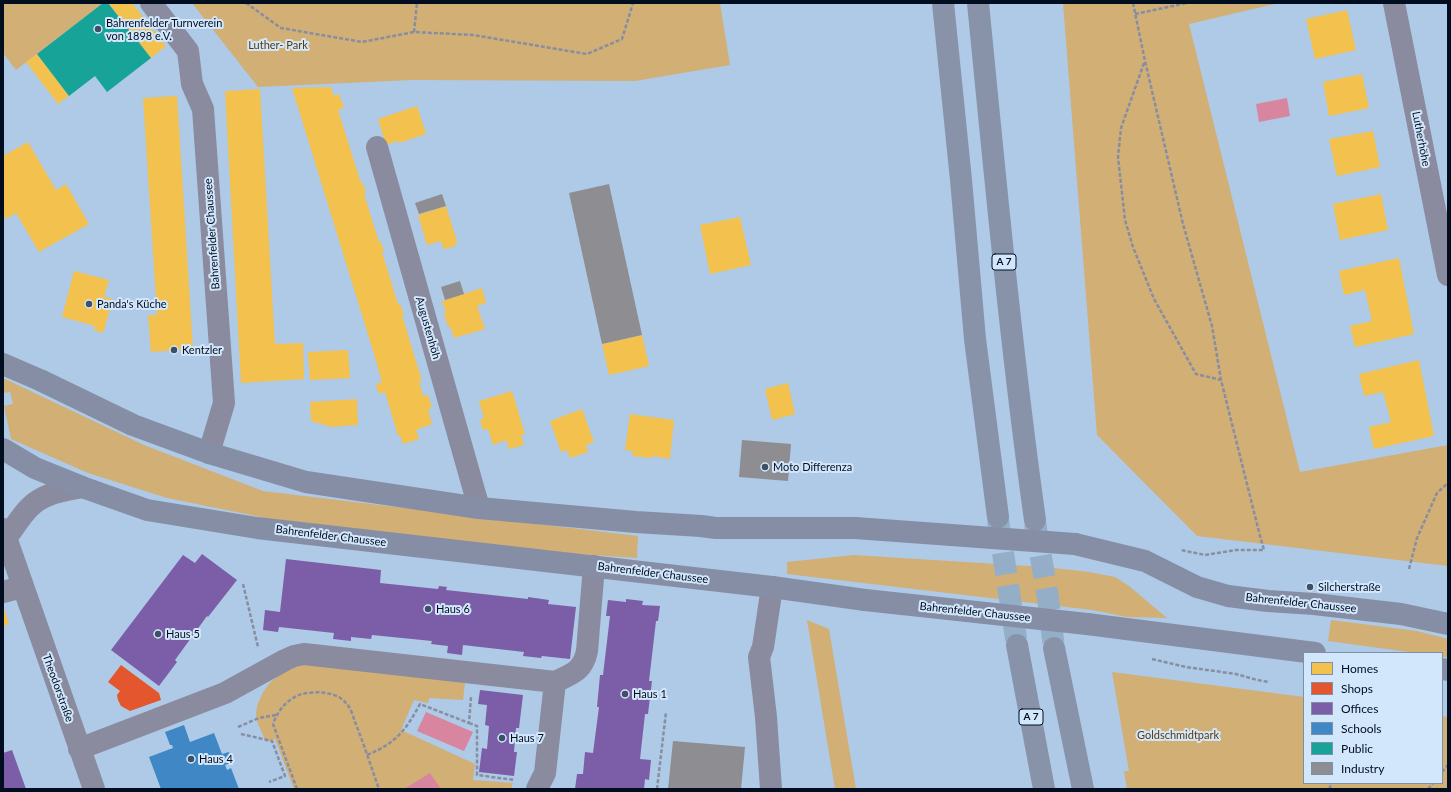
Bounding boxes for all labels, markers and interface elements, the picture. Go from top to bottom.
place label: Bahrenfelder Turnverein von 1898 e.V. [106,16,222,42]
marker: Bahrenfelder Turnverein von 1898 e.V. [93,24,103,34]
park label: Luther- Park [248,38,308,52]
street label: Lutherhöhe [1409,110,1433,168]
street label: Bahrenfelder Chaussee [202,178,222,290]
road number: A 7 [992,254,1016,270]
street label: Augustenhöh [413,295,443,361]
place label: Panda's Küche [97,297,167,311]
marker: Panda's Küche [84,299,94,309]
place label: Kentzler [182,343,222,357]
marker: Kentzler [169,345,179,355]
place label: Moto Differenza [773,460,852,474]
marker: Moto Differenza [760,462,770,472]
street label: Bahrenfelder Chaussee [275,523,387,549]
street label: Bahrenfelder Chaussee [597,560,709,586]
place label: Silcherstraße [1318,580,1381,594]
marker: Silcherstraße [1305,582,1315,592]
street label: Bahrenfelder Chaussee [1245,591,1357,615]
street label: Bahrenfelder Chaussee [919,600,1031,624]
place label: Haus 6 [436,602,470,616]
marker: Haus 6 [423,604,433,614]
place label: Haus 5 [166,627,200,641]
marker: Haus 5 [153,629,163,639]
street label: Theodorstraße [40,652,76,724]
legend [1303,652,1443,784]
text: Homes [1341,661,1378,676]
text: Shops [1341,681,1373,696]
place label: Haus 1 [633,687,667,701]
marker: Haus 1 [620,689,630,699]
text: Offices [1341,701,1378,716]
road number: A 7 [1019,709,1043,725]
text: Schools [1341,721,1382,736]
park label: Goldschmidtpark [1137,728,1219,742]
place label: Haus 7 [510,731,544,745]
marker: Haus 7 [497,733,507,743]
text: Public [1341,741,1373,756]
place label: Haus 4 [199,752,233,766]
marker: Haus 4 [186,754,196,764]
text: Industry [1341,761,1384,776]

